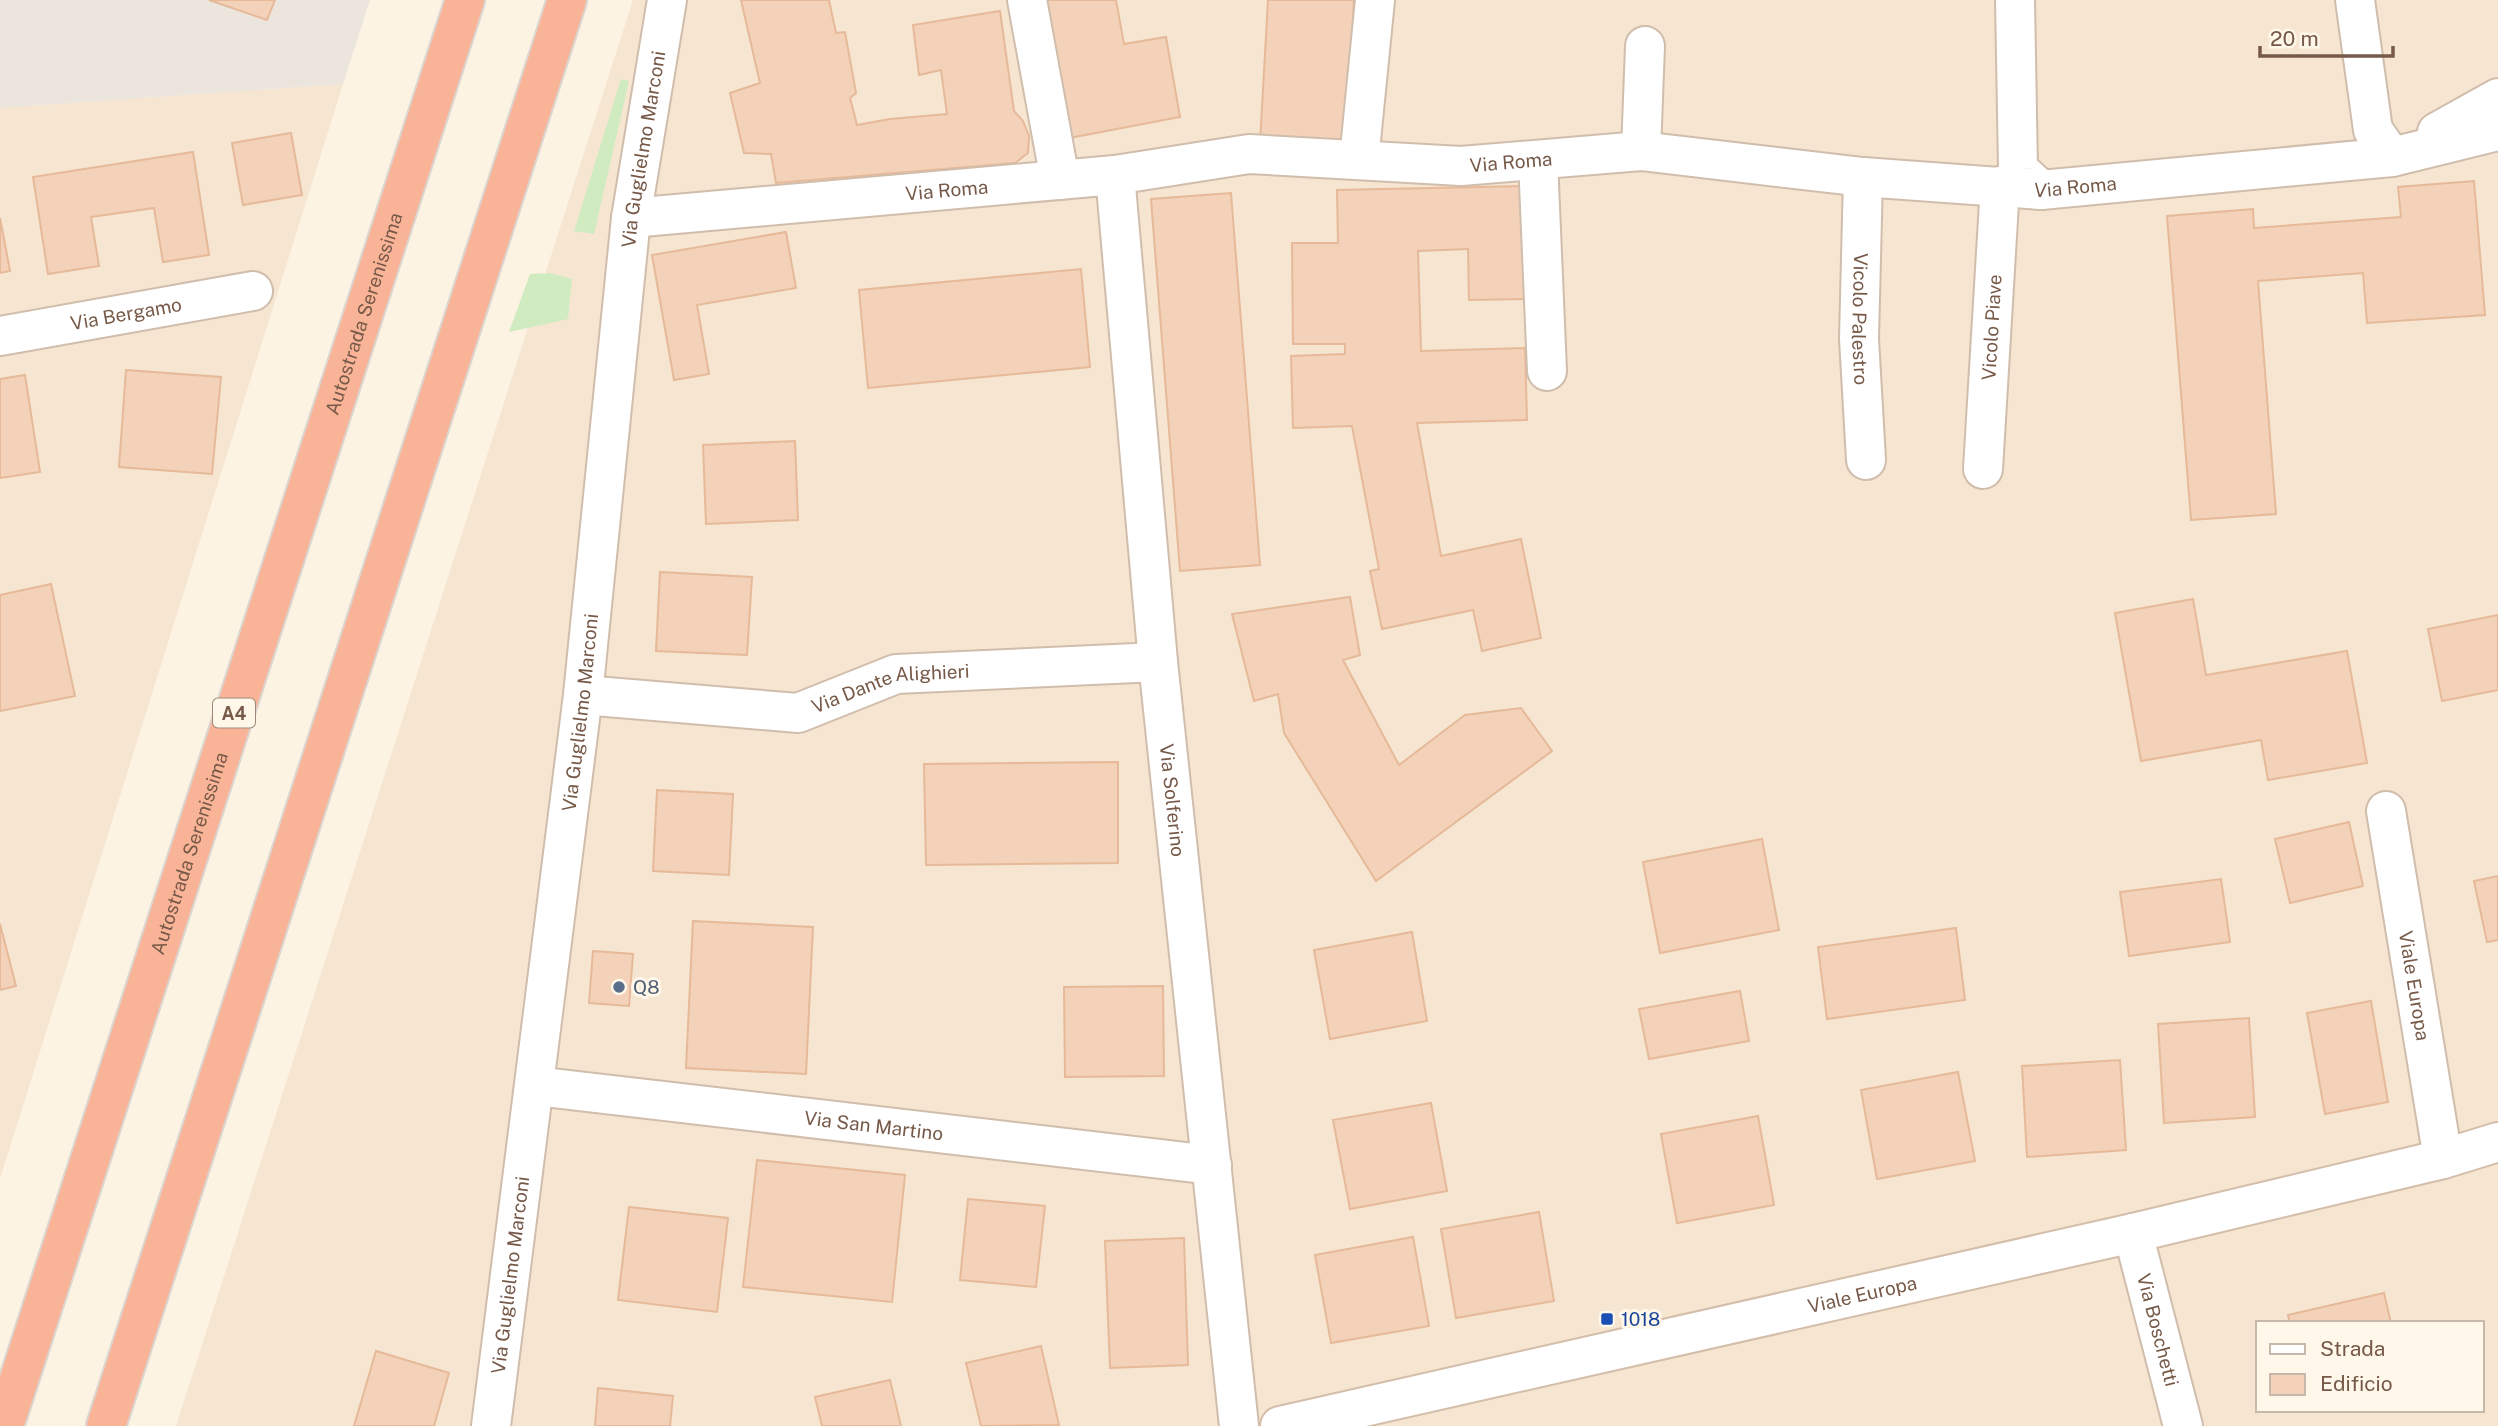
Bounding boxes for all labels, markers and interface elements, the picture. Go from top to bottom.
scale bar [2260,14,2393,58]
text: 20 m [2270,26,2319,51]
street label: Via Guglielmo Marconi [617,49,669,249]
street label: Via Roma [1469,147,1553,176]
street label: Via Roma [2033,172,2118,201]
street label: Via Roma [905,175,989,205]
street label: Autostrada Serenissima [321,210,407,418]
street label: Vicolo Palestro [1848,253,1873,386]
street label: Vicolo Piave [1977,274,2006,381]
street label: Via Bergamo [69,293,183,334]
street label: Via Guglielmo Marconi [557,613,602,813]
street label: Via Dante Alighieri [808,660,970,717]
road number: A4 [213,698,255,728]
street label: Via Solferino [1156,743,1190,858]
street label: Autostrada Serenissima [146,749,232,957]
street label: Viale Europa [2395,929,2434,1042]
place label: Q8 [633,976,660,998]
marker: Q8 [611,979,627,995]
street label: Via San Martino [803,1106,944,1145]
street label: Via Guglielmo Marconi [487,1175,533,1375]
street label: Viale Europa [1806,1271,1919,1317]
street label: Via Boschetti [2133,1271,2183,1389]
place label: 1018 [1621,1308,1660,1330]
marker: 1018 [1599,1311,1615,1327]
legend [2256,1321,2484,1412]
text: Strada [2320,1336,2385,1361]
text: Edificio [2320,1371,2393,1396]

